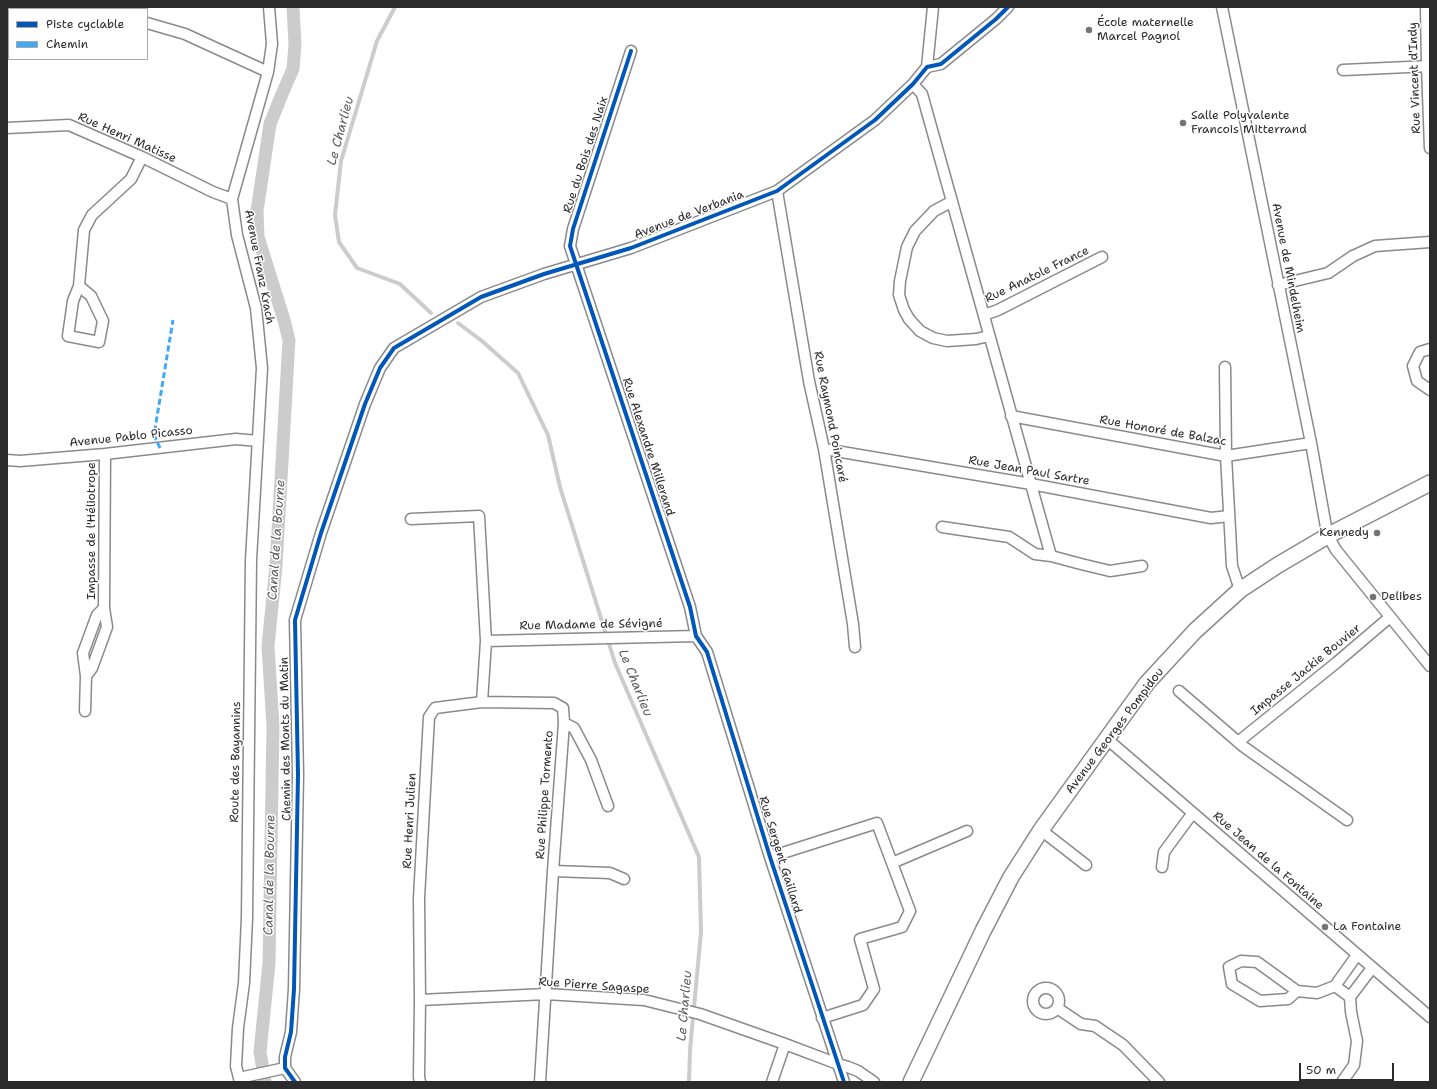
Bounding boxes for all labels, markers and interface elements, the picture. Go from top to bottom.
legend [8,8,148,60]
text: Piste cyclable [46,16,124,32]
place label: École maternelle Marcel Pagnol [1097,16,1194,44]
street label: Rue Vincent d'Indy [1406,22,1424,134]
marker: École maternelle Marcel Pagnol [1084,25,1094,35]
text: Chemin [46,36,88,52]
water label: Le Charlieu [324,95,358,167]
street label: Rue du Bois des Naix [560,95,612,215]
place label: Salle Polyvalente Francois Mitterrand [1191,109,1307,137]
street label: Rue Henri Matisse [76,110,178,166]
marker: Salle Polyvalente Francois Mitterrand [1178,118,1188,128]
street label: Avenue de Verbania [632,187,746,243]
street label: Avenue de Mindelheim [1268,202,1308,334]
street label: Avenue Franz Krach [241,209,277,325]
street label: Rue Anatole France [983,244,1091,306]
street label: Rue Raymond Poincaré [810,350,850,484]
street label: Rue Alexandre Millerand [619,376,677,518]
street label: Rue Honoré de Balzac [1098,413,1228,449]
street label: Avenue Pablo Picasso [69,423,193,451]
street label: Rue Jean Paul Sartre [967,453,1091,489]
street label: Impasse de l'Héliotrope [85,462,99,600]
water label: Canal de la Bourne [265,479,289,601]
place label: Kennedy [1319,526,1369,540]
marker: Kennedy [1372,528,1382,538]
place label: Delibes [1381,590,1422,604]
marker: Delibes [1368,592,1378,602]
street label: Rue Madame de Sévigné [519,617,663,633]
street label: Impasse Jackie Bouvier [1248,621,1364,719]
water label: Le Charlieu [614,647,656,719]
street label: Chemin des Monts du Matin [277,657,295,821]
street label: Avenue Georges Pompidou [1063,665,1167,797]
street label: Route des Bayannins [228,701,244,823]
street label: Rue Philippe Tormento [533,730,557,860]
street label: Rue Henri Julien [400,773,420,869]
street label: Rue Sergent Gaillard [755,795,805,915]
street label: Rue Jean de la Fontaine [1210,809,1326,913]
water label: Canal de la Bourne [261,814,279,936]
place label: La Fontaine [1333,920,1401,934]
marker: La Fontaine [1320,922,1330,932]
water label: Le Charlieu [674,970,696,1042]
street label: Rue Pierre Sagaspe [538,975,650,997]
scale bar [1301,1055,1396,1081]
text: 50 m [1306,1062,1336,1078]

